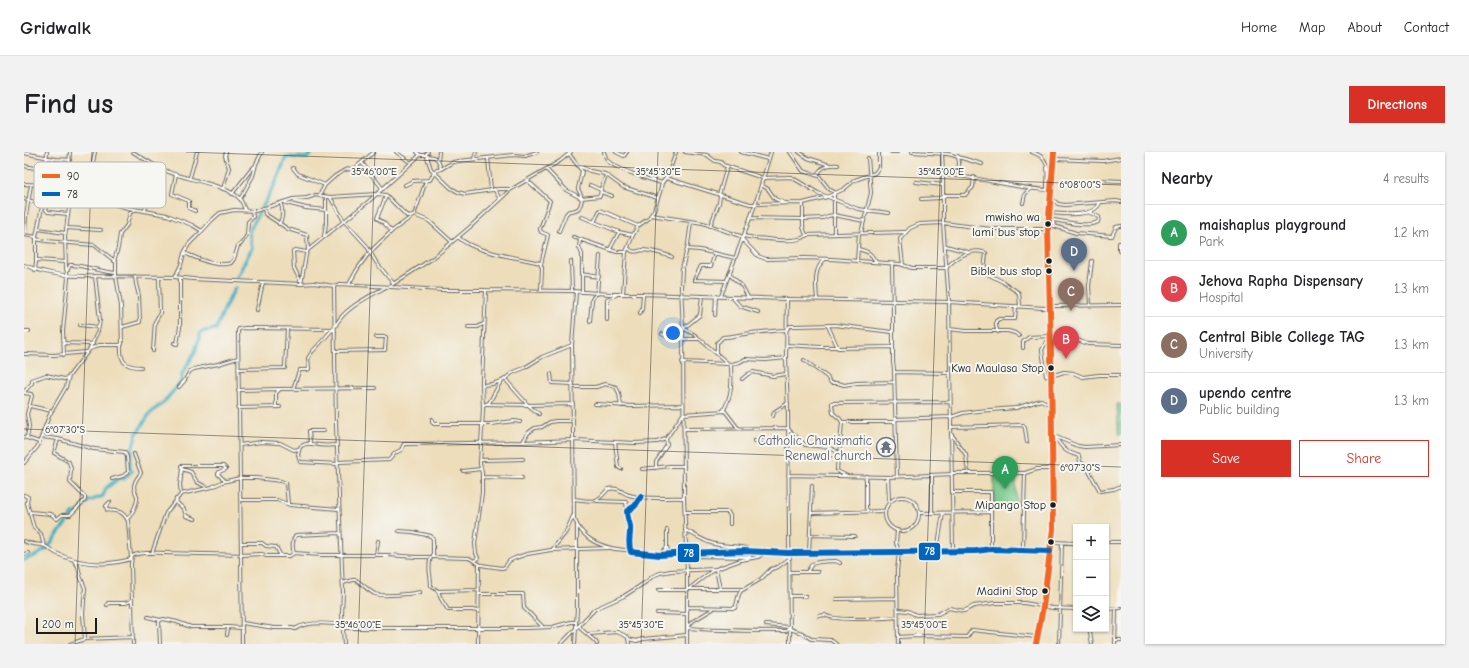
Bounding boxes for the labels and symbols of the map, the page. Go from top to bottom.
legend [34,162,166,208]
text: 35°46'00"E [351,166,397,178]
text: 35°45'30"E [635,166,681,178]
text: 35°45'00"E [918,166,964,178]
text: 90 [67,170,80,183]
text: 6°08'00"S [1059,179,1101,191]
text: 78 [67,188,78,201]
place label: mwisho wa lami bus stop [972,210,1040,239]
marker: mwisho wa lami bus stop [1043,219,1053,229]
pin: D [1061,238,1087,271]
unlabelled marker [1044,256,1054,266]
place label: Bible bus stop [970,264,1042,278]
marker: Bible bus stop [1044,266,1054,276]
pin: C [1058,278,1084,311]
your location [663,323,683,343]
pin: B [1053,326,1079,359]
place label: Kwa Maulasa Stop [951,361,1044,375]
marker: Kwa Maulasa Stop [1046,363,1056,373]
text: 6°07'30"S [45,424,86,436]
place label: Catholic Charismatic Renewal church [758,433,872,463]
temple icon: Catholic Charismatic Renewal church [875,436,897,458]
pin: A [992,456,1018,489]
text: 6°07'30"S [1060,462,1101,474]
place label: Mipango Stop [975,498,1046,512]
marker: Mipango Stop [1048,500,1058,510]
unlabelled marker [1046,537,1056,547]
line badge: 78 [918,542,941,561]
line badge: 78 [677,543,700,563]
text: 78 [925,545,935,558]
text: 78 [684,547,694,560]
place label: Madini Stop [977,584,1038,598]
marker: Madini Stop [1040,586,1050,596]
scale bar [36,616,97,635]
text: 35°46'00"E [335,619,381,631]
text: 35°45'30"E [618,619,664,631]
text: 35°45'00"E [901,619,947,631]

